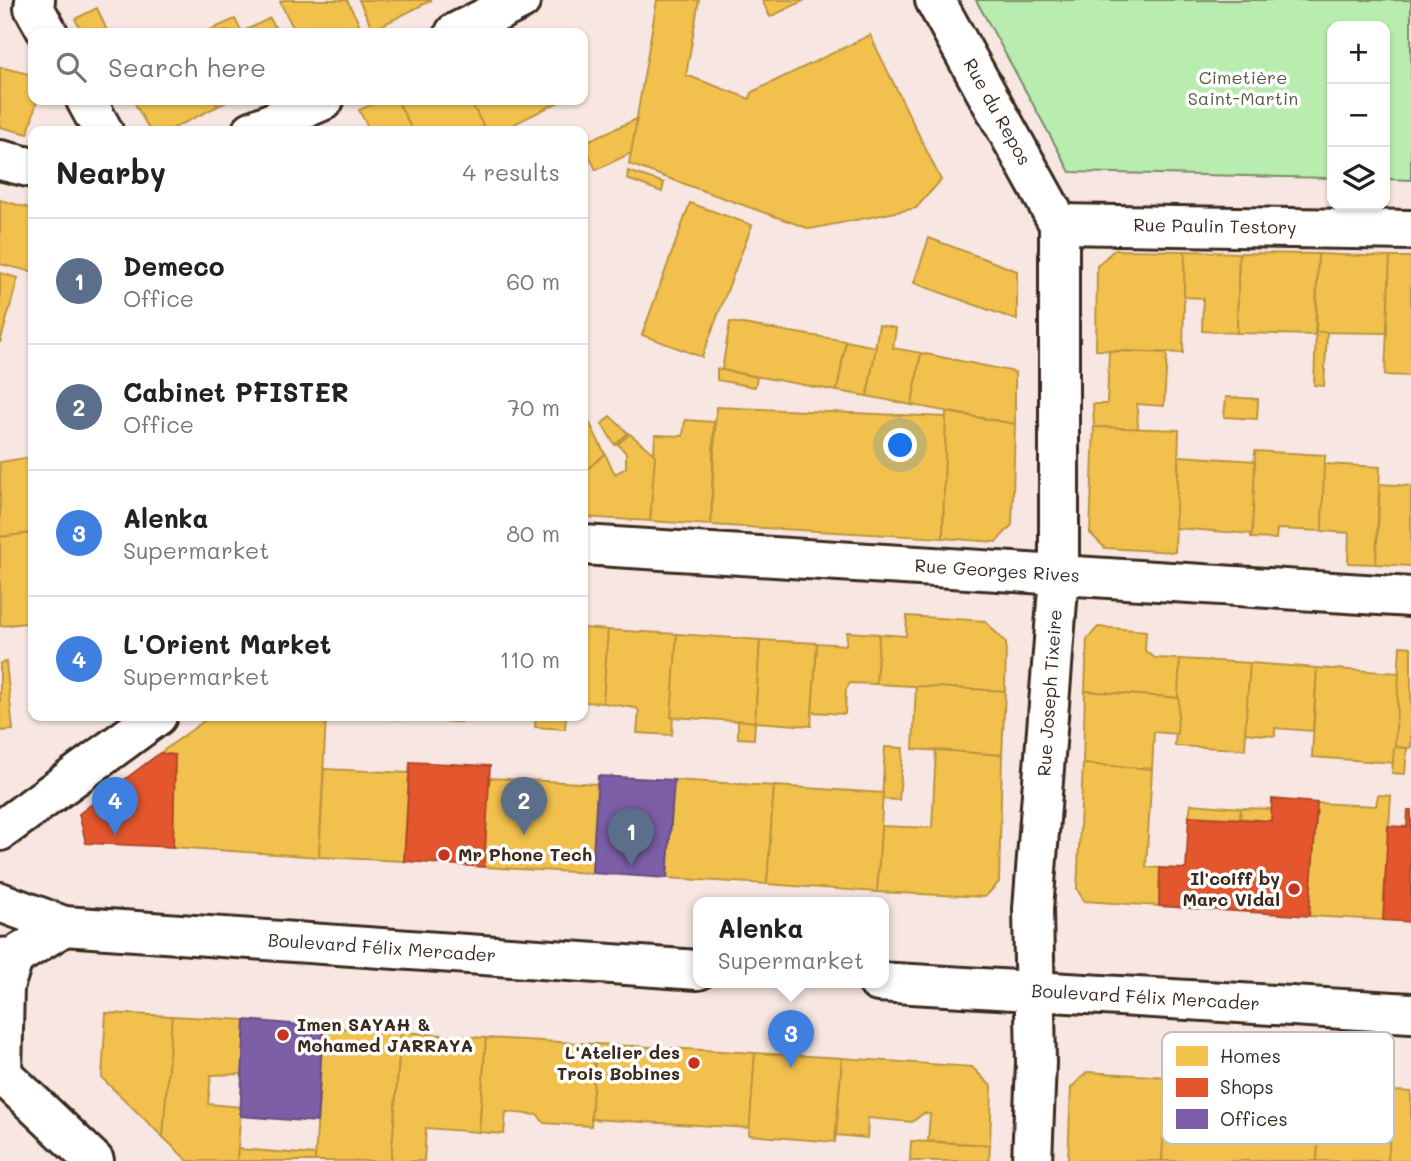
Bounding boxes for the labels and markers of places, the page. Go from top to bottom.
pin: 4 [92,777,138,835]
pin: 2 [501,777,547,835]
pin: 1 [608,808,654,866]
place label: Mr Phone Tech [458,842,592,866]
marker: Mr Phone Tech [436,847,452,863]
place label: Il'coiff by Marc Vidal [1182,866,1280,911]
marker: Il'coiff by Marc Vidal [1286,881,1302,897]
pin: 3 [768,1010,814,1068]
place label: Imen SAYAH & Mohamed JARRAYA [297,1012,473,1057]
marker: Imen SAYAH & Mohamed JARRAYA [275,1027,291,1043]
place label: L'Atelier des Trois Bobines [557,1040,680,1085]
marker: L'Atelier des Trois Bobines [686,1055,702,1071]

